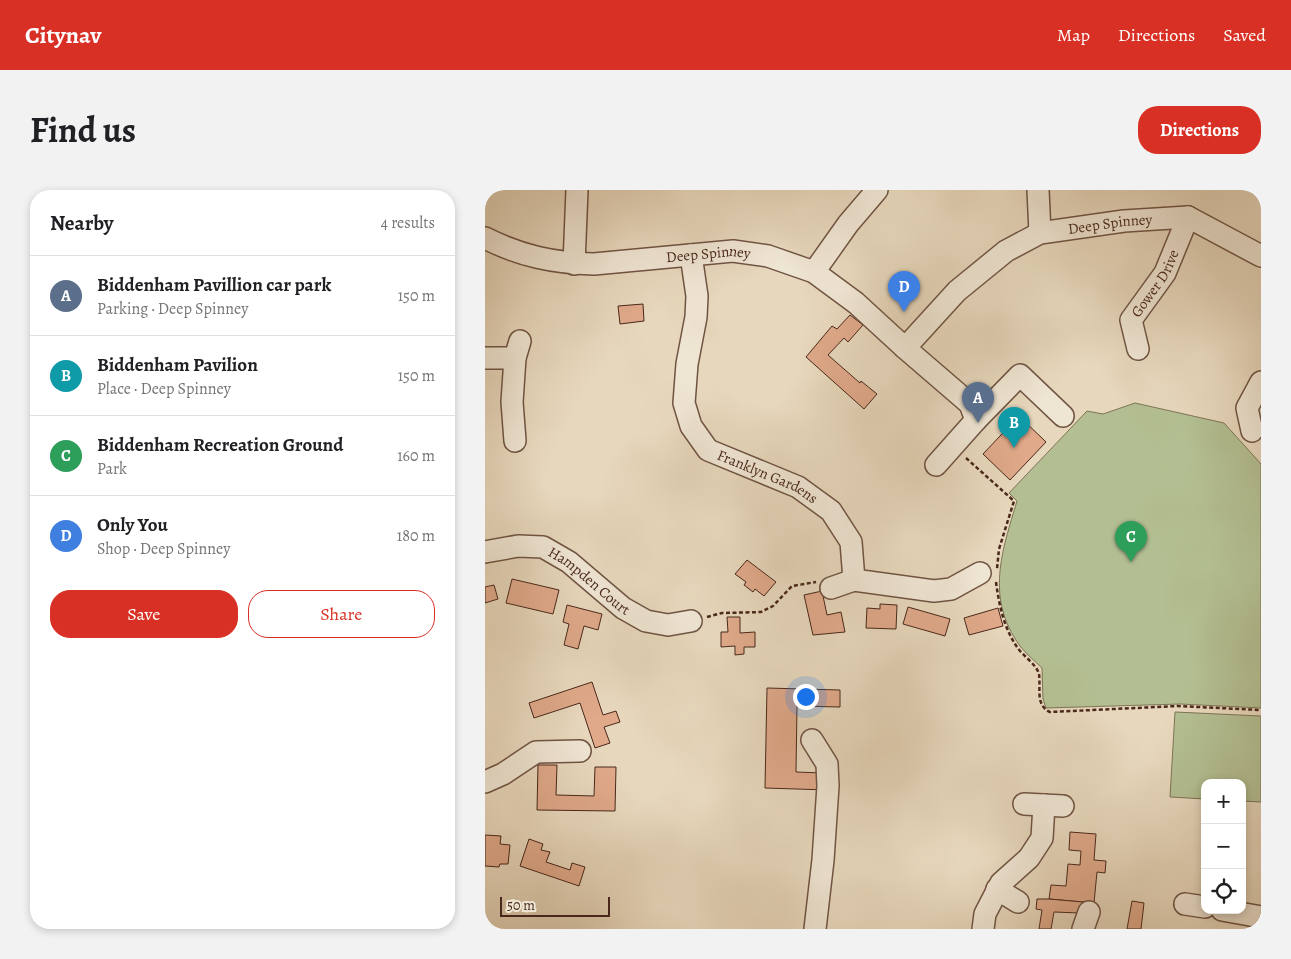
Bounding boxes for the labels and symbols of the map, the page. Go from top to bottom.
street label: Deep Spinney [1067,209,1153,239]
street label: Deep Spinney [665,241,752,267]
street label: Gower Drive [1126,246,1184,321]
pin: D [888,271,920,312]
pin: A [962,382,994,423]
pin: B [998,407,1030,448]
street label: Franklyn Gardens [714,445,822,508]
pin: C [1115,521,1147,562]
street label: Hampden Court [545,542,634,620]
your location [793,684,819,710]
scale bar [500,894,610,917]

